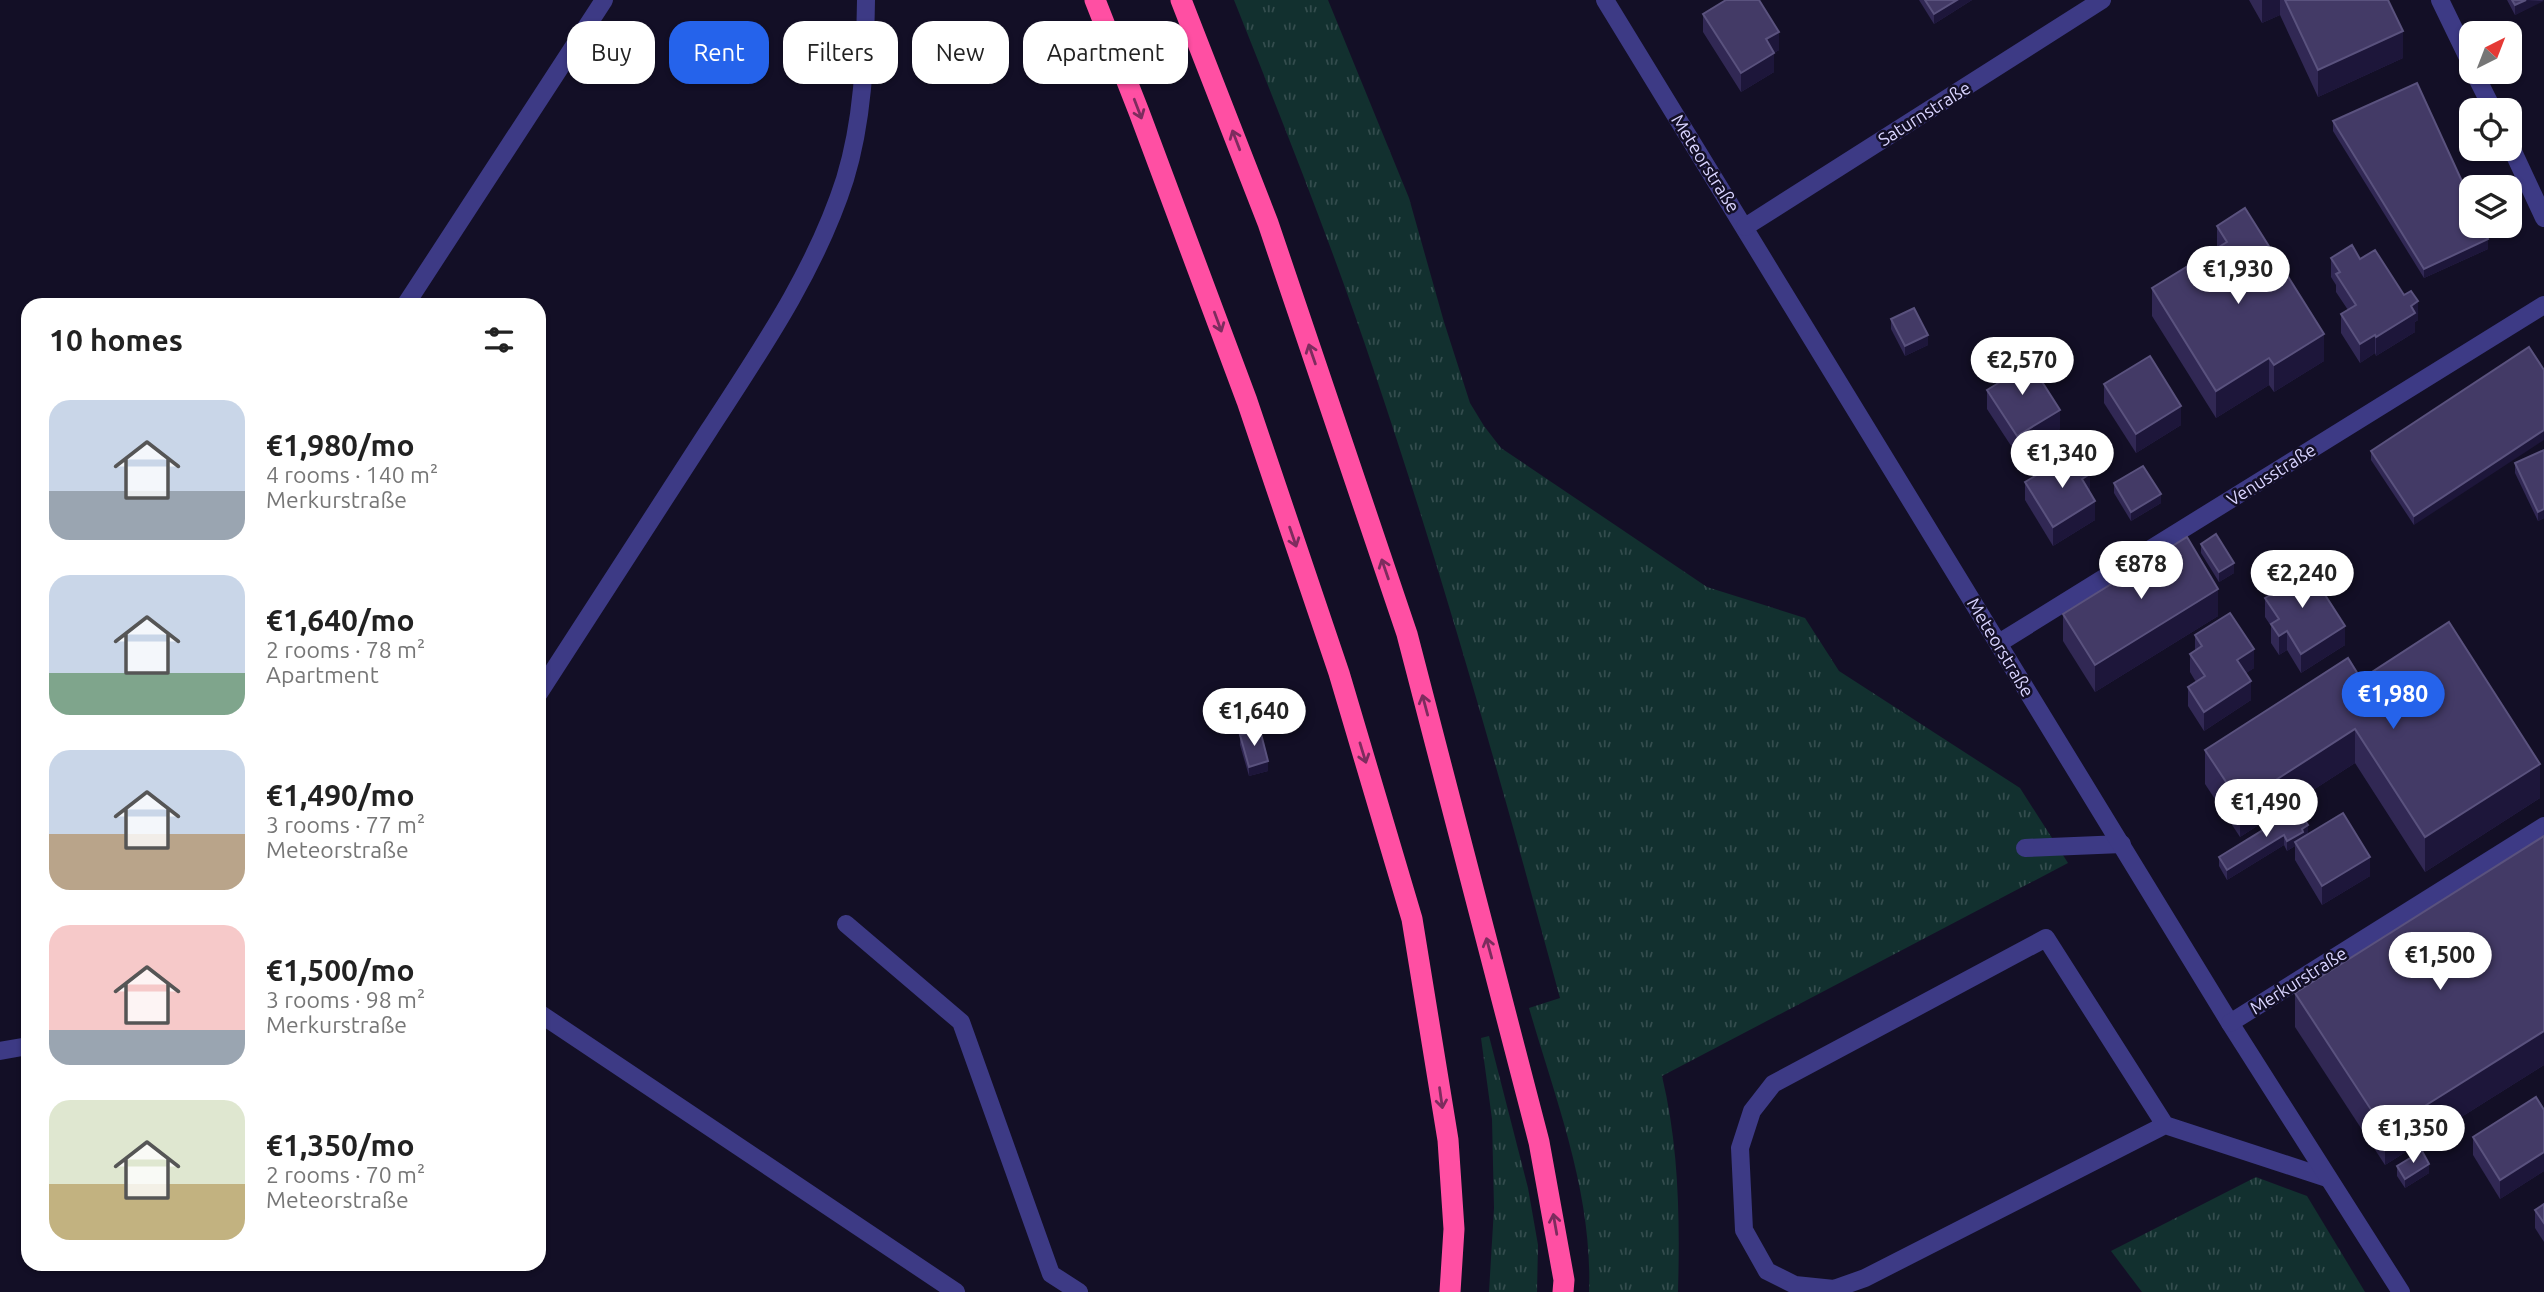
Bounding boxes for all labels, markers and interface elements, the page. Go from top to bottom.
chip: Buy [567,21,655,84]
chip: Rent [669,21,769,84]
chip: Filters [783,21,898,84]
chip: New [912,21,1009,84]
chip: Apartment [1023,21,1188,84]
north arrow [2459,21,2522,84]
map controls [2459,21,2522,238]
street label: Saturnstraße [1874,77,1974,149]
one-way arrow [1132,98,1145,119]
button: locate [2459,98,2522,161]
street label: Meteorstraße [1668,110,1744,216]
one-way arrow [1228,129,1241,151]
button: layers [2459,175,2522,238]
pin: €1,930 [2181,246,2295,306]
text: €1,930 [2203,256,2273,281]
one-way arrow [1212,311,1225,333]
icon: filters [480,321,518,359]
text: 10 homes [49,323,183,357]
pin: €2,570 [1965,338,2079,397]
one-way arrow [1305,343,1317,365]
text: €2,570 [1987,347,2057,372]
icon: home [105,428,189,512]
text: €1,980/mo [266,428,415,462]
pin: €1,340 [2005,430,2119,490]
street label: Venusstraße [2223,439,2319,509]
text: €1,340 [2027,440,2097,465]
text: 4 rooms · 140 m² [266,462,438,487]
text: Merkurstraße [266,487,407,512]
one-way arrow [1288,525,1300,547]
pin: €878 [2100,542,2182,601]
pin: €2,240 [2245,550,2359,610]
text: €878 [2115,551,2167,576]
one-way arrow [1378,559,1390,581]
text: €2,240 [2267,560,2337,585]
street label: Meteorstraße [1964,594,2038,700]
icon: home [105,603,189,687]
text: €1,640/mo [266,603,415,637]
text: 2 rooms · 78 m² [266,637,425,662]
text: Apartment [266,662,379,687]
pin: €1,980 [2336,672,2450,731]
text: €1,980 [2358,681,2428,706]
pin: €1,640 [1197,688,1311,748]
one-way arrow [1418,694,1431,716]
text: €1,640 [1219,698,1289,723]
one-way arrow [1357,742,1370,764]
icon: home [105,778,189,862]
text: €1,490/mo [266,778,415,812]
pin: €1,490 [2209,780,2323,839]
text: €1,490 [2231,789,2301,814]
text: 3 rooms · 77 m² [266,812,425,837]
text: Meteorstraße [266,837,409,862]
pin: €1,500 [2383,932,2497,992]
one-way arrow [1482,937,1495,960]
street label: Merkurstraße [2246,942,2350,1018]
text: €1,500 [2405,942,2475,967]
icon: home [105,953,189,1037]
text: €1,500/mo [266,953,415,987]
text: 3 rooms · 98 m² [266,987,425,1012]
text: Merkurstraße [266,1012,407,1037]
one-way arrow [1435,1086,1448,1109]
pin: €1,350 [2356,1106,2470,1165]
text: €1,350 [2378,1115,2448,1140]
icon: home [105,1128,189,1212]
text: €1,350/mo [266,1128,415,1162]
text: 2 rooms · 70 m² [266,1162,425,1187]
text: Meteorstraße [266,1187,409,1212]
one-way arrow [1548,1214,1561,1236]

